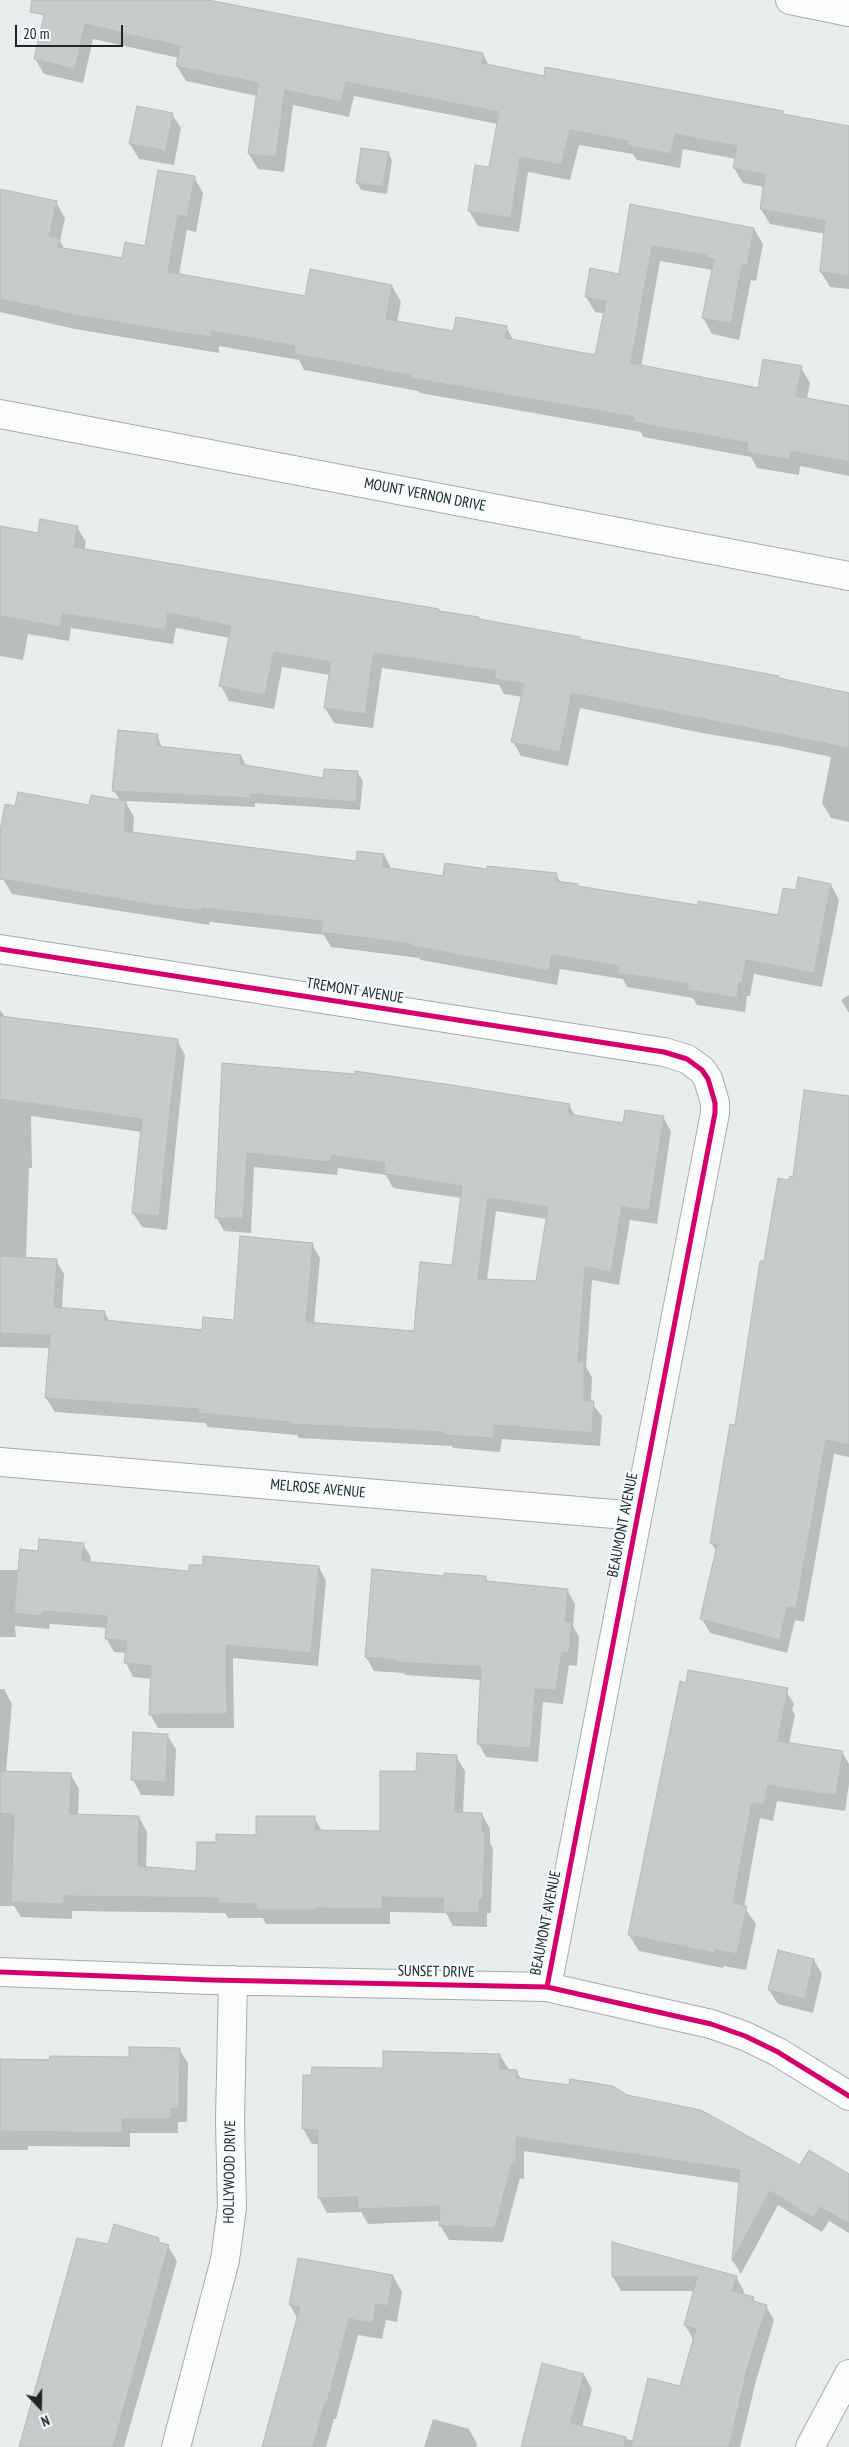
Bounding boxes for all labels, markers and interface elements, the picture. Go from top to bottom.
scale bar [18,15,125,47]
text: 20 m [23,24,49,43]
street label: MOUNT VERNON DRIVE [363,474,487,516]
street label: TREMONT AVENUE [305,974,405,1008]
street label: BEAUMONT AVENUE [604,1471,642,1579]
street label: MELROSE AVENUE [270,1476,366,1502]
street label: BEAUMONT AVENUE [527,1869,565,1977]
street label: SUNSET DRIVE [397,1962,475,1982]
street label: HOLLYWOOD DRIVE [220,2120,240,2224]
north arrow [15,2382,65,2432]
text: N [39,2411,52,2431]

